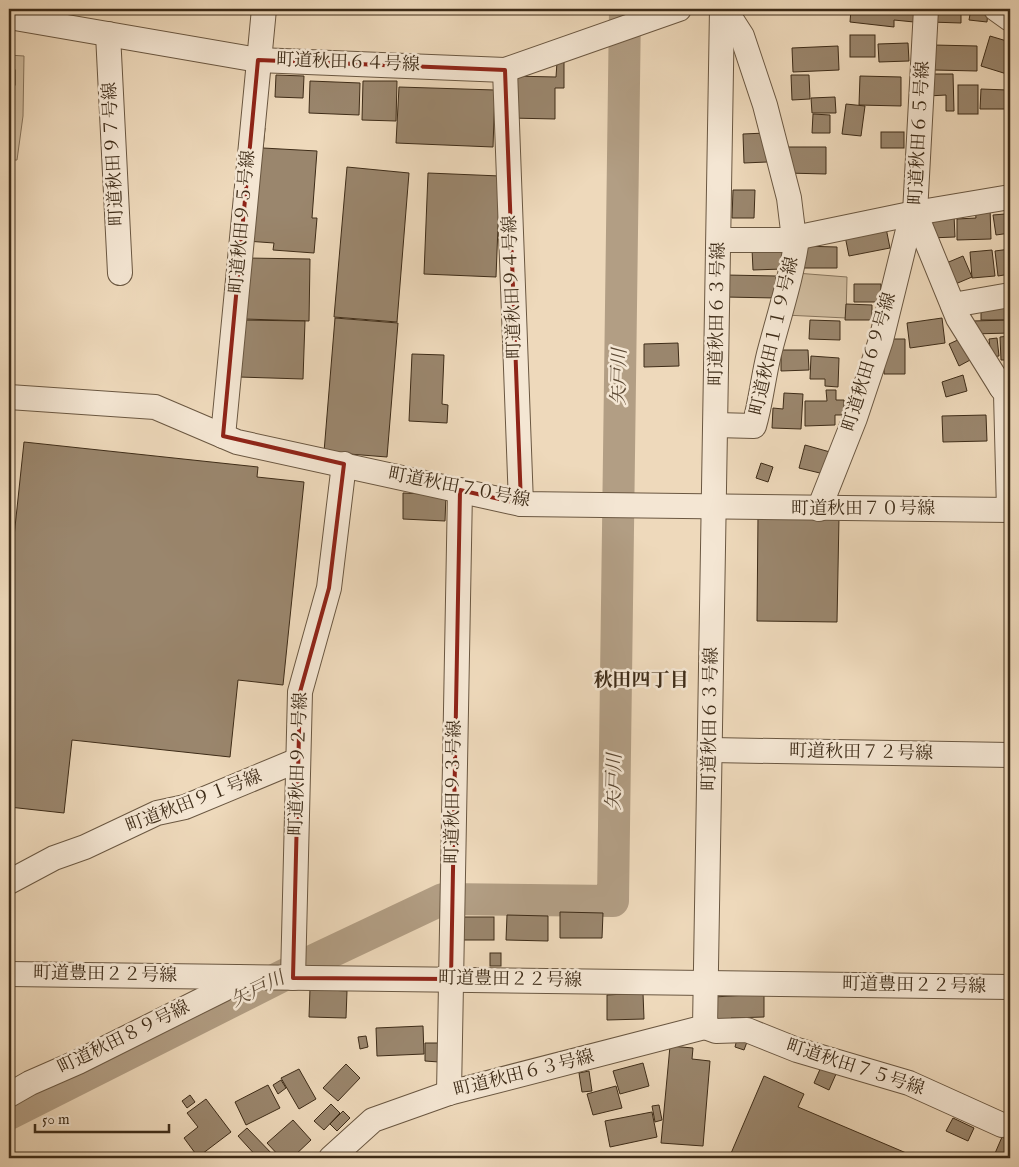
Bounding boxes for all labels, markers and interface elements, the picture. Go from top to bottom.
street label: 町道秋田６４号線 [276,49,420,77]
street label: 町道秋田６５号線 [905,60,935,206]
street label: 町道秋田９７号線 [99,81,129,227]
street label: 町道秋田９５号線 [225,149,261,295]
street label: 町道秋田９４号線 [499,215,527,359]
street label: 町道秋田６３号線 [705,242,731,386]
street label: 町道秋田１１９号線 [746,254,804,418]
street label: 町道秋田６９号線 [838,290,902,434]
water label: 矢戸川 [608,346,633,406]
street label: 町道秋田７０号線 [386,463,532,513]
street label: 町道秋田７０号線 [791,498,935,521]
street label: 町道秋田６３号線 [698,647,724,791]
district label: 秋田四丁目 [593,669,689,693]
street label: 町道秋田９２号線 [285,692,313,836]
street label: 町道秋田９３号線 [441,720,467,864]
street label: 町道秋田７２号線 [789,740,933,766]
water label: 矢戸川 [603,751,628,811]
street label: 町道秋田９１号線 [123,765,265,839]
street label: 町道豊田２２号線 [33,962,177,988]
water label: 矢戸川 [227,966,291,1013]
street label: 町道豊田２２号線 [438,967,582,993]
street label: 町道豊田２２号線 [842,973,986,999]
street label: 町道秋田８９号線 [54,996,194,1080]
street label: 町道秋田７５号線 [783,1035,927,1101]
street label: 町道秋田６３号線 [451,1045,597,1103]
scale bar [35,1102,169,1134]
text: 50 m [42,1110,70,1129]

